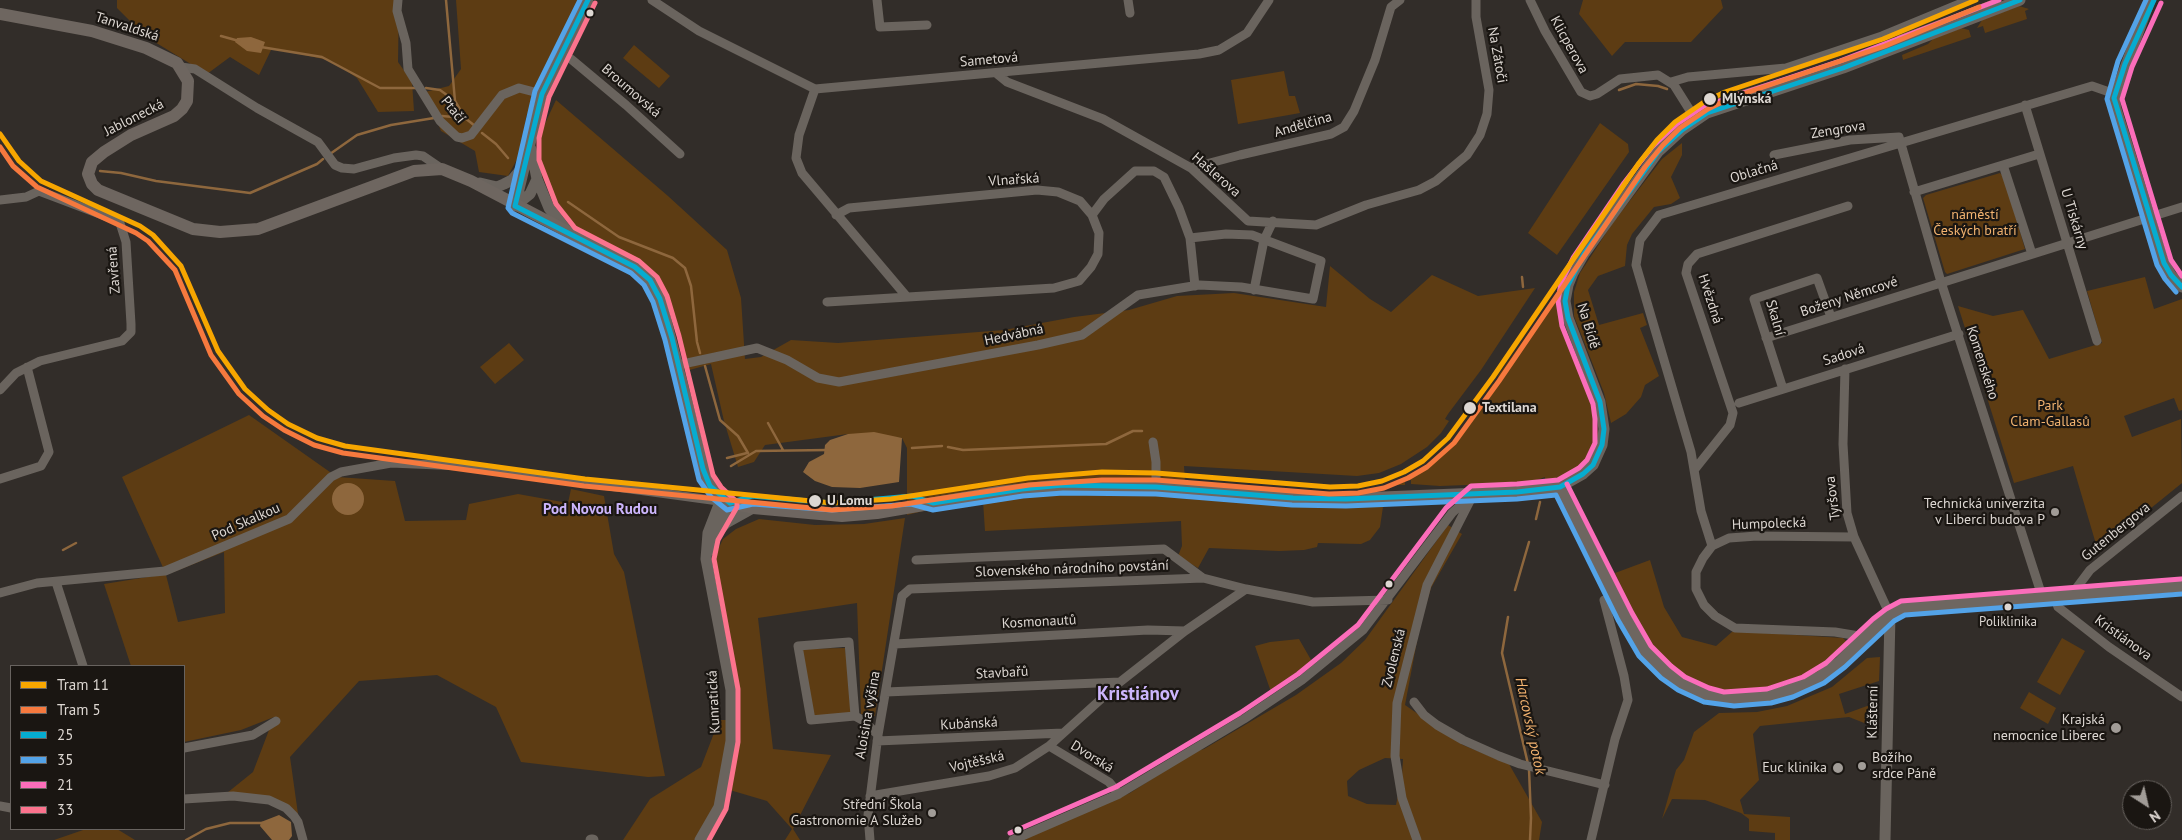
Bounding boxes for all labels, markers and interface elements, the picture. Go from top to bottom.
unlabelled marker [585,8,595,18]
street label: Tanvaldská [93,9,161,45]
street label: Klicperova [1546,13,1592,77]
street label: Na Zátoči [1484,26,1510,84]
street label: Sametová [959,49,1019,71]
street label: Broumovská [598,61,664,121]
marker: Mlýnská [1702,91,1718,107]
place label: Mlýnská [1722,91,1771,107]
street label: Ptačí [437,93,469,127]
street label: Jablonecká [101,96,167,140]
street label: Andělčina [1272,109,1334,141]
street label: Zengrova [1810,117,1866,143]
street label: Hašlerova [1188,149,1244,201]
street label: Oblačná [1728,157,1780,187]
street label: Vlnařská [988,170,1040,190]
street label: U Tiskárny [2057,186,2091,252]
park label: náměstí Českých bratří [1933,207,2017,240]
street label: Zavřená [104,246,124,294]
street label: Hvězdná [1694,272,1726,326]
street label: Boženy Němcové [1798,273,1900,321]
street label: Skalní [1762,298,1788,338]
street label: Na Bídě [1573,301,1603,351]
street label: Hedvábná [983,321,1045,349]
street label: Komenského [1962,324,2002,402]
street label: Sadová [1821,340,1867,370]
park label: Park Clam-Gallasů [2010,398,2090,431]
marker: Textilana [1462,400,1478,416]
place label: Textilana [1482,400,1537,416]
street label: Tyršova [1822,475,1844,521]
marker: U Lomu [807,493,823,509]
place label: U Lomu [827,493,872,509]
place label: Technická univerzita v Liberci budova P [1924,496,2045,528]
street label: Gutenbergova [2078,499,2154,565]
street label: Pod Skalkou [209,500,283,544]
district label: Pod Novou Rudou [543,501,657,519]
marker: Technická univerzita v Liberci budova P [2049,506,2061,518]
street label: Humpolecká [1732,514,1806,534]
street label: Slovenského národního povstání [975,557,1169,581]
unlabelled marker [1384,579,1394,589]
marker: Poliklinika [2003,602,2013,612]
street label: Kosmonautů [1001,612,1077,632]
street label: Kristiánova [2091,612,2155,664]
place label: Poliklinika [1979,614,2037,630]
street label: Zvolenská [1379,627,1409,689]
street label: Stavbařů [975,663,1029,683]
legend [10,665,185,830]
street label: Kunratická [704,670,724,734]
street label: Aloisina výšina [852,670,884,760]
text: Tram 11 [57,675,109,694]
water label: Harcovský potok [1511,676,1549,776]
district label: Kristiánov [1097,684,1179,706]
street label: Klášterní [1864,685,1882,739]
text: Tram 5 [57,700,101,719]
place label: Krajská nemocnice Liberec [1993,712,2105,744]
street label: Kubánská [940,714,998,734]
marker: Krajská nemocnice Liberec [2109,721,2123,735]
text: 25 [57,725,73,744]
street label: Dvorská [1067,737,1117,777]
street label: Vojtěšská [948,748,1006,776]
text: 35 [57,750,73,769]
place label: Božího srdce Páně [1872,750,1936,782]
place label: Euc klinika [1762,760,1827,776]
marker: Božího srdce Páně [1856,760,1868,772]
marker: Euc klinika [1831,761,1845,775]
text: 21 [57,775,73,794]
north arrow [2122,780,2172,830]
place label: Střední Škola Gastronomie A Služeb [791,797,922,830]
text: 33 [57,800,73,819]
text: N [2146,806,2164,826]
marker: Střední Škola Gastronomie A Služeb [926,807,938,819]
unlabelled marker [1013,825,1023,835]

